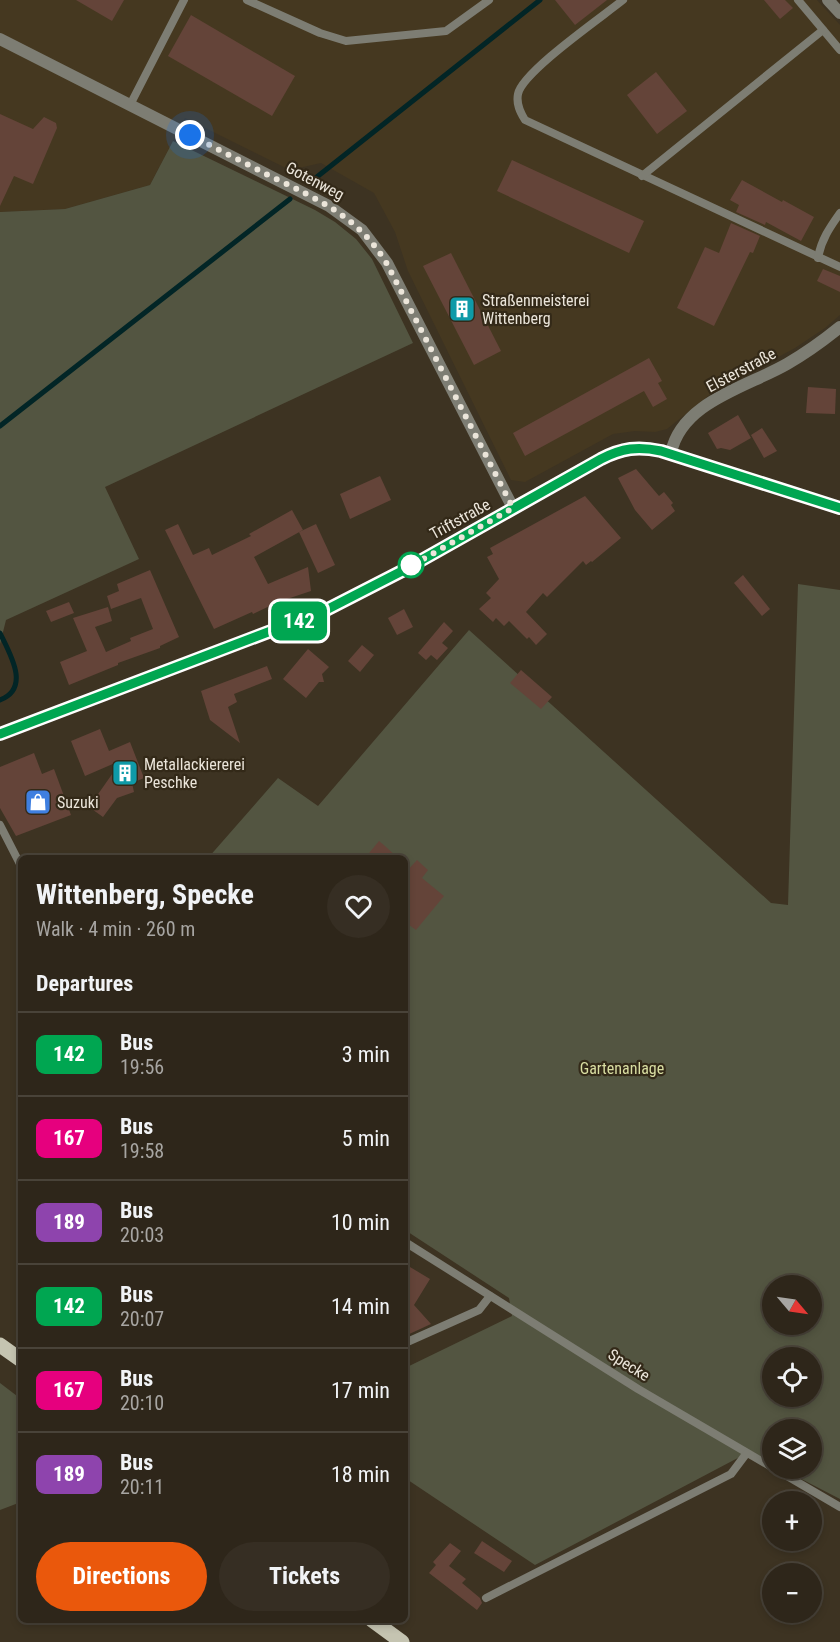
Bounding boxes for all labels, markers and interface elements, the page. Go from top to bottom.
your location [175,120,205,150]
street label: Gotenweg [283,158,347,204]
place label: Straßenmeisterei Wittenberg [482,291,590,328]
building icon: Straßenmeisterei Wittenberg [447,294,477,324]
street label: Elsterstraße [703,344,779,396]
street label: Triftstraße [426,495,494,543]
unlabelled marker [398,552,424,578]
line badge: 142 [264,602,334,640]
text: 142 [283,609,315,633]
place label: Metallackiererei Peschke [144,755,245,792]
building icon: Metallackiererei Peschke [110,758,140,788]
shop icon: Suzuki [23,787,53,817]
place label: Suzuki [57,793,99,812]
button: heart [327,875,390,938]
text: Wittenberg, Specke [36,878,254,911]
text: Walk · 4 min · 260 m [36,917,195,941]
text: Departures [36,971,133,996]
text: Bus [120,1030,153,1055]
text: 142 [53,1042,85,1066]
text: 3 min [342,1042,390,1067]
text: 19:56 [120,1055,164,1079]
park label: Gartenanlage [580,1059,664,1078]
text: Bus [120,1114,153,1139]
text: 167 [53,1126,85,1150]
text: 5 min [342,1126,390,1151]
text: 19:58 [120,1139,164,1163]
text: Bus [120,1198,153,1223]
text: 189 [53,1210,85,1234]
text: 10 min [331,1210,390,1235]
text: 20:03 [120,1223,164,1247]
north arrow [762,1275,822,1335]
map controls [762,1275,822,1623]
text: Bus [120,1282,153,1307]
text: 142 [53,1294,85,1318]
text: 14 min [331,1294,390,1319]
text: 20:07 [120,1307,164,1331]
street label: Specke [605,1345,653,1385]
button: locate [762,1347,822,1407]
text: Bus [120,1366,153,1391]
text: 167 [53,1378,85,1402]
text: 17 min [331,1378,390,1403]
text: 20:10 [120,1391,164,1415]
button: layers [762,1419,822,1479]
text: Bus [120,1450,153,1475]
text: 189 [53,1462,85,1486]
text: 18 min [331,1462,390,1487]
text: 20:11 [120,1475,164,1499]
button: + [762,1491,822,1551]
button: Directions [36,1542,207,1611]
button: Tickets [219,1542,390,1611]
button: − [762,1563,822,1623]

